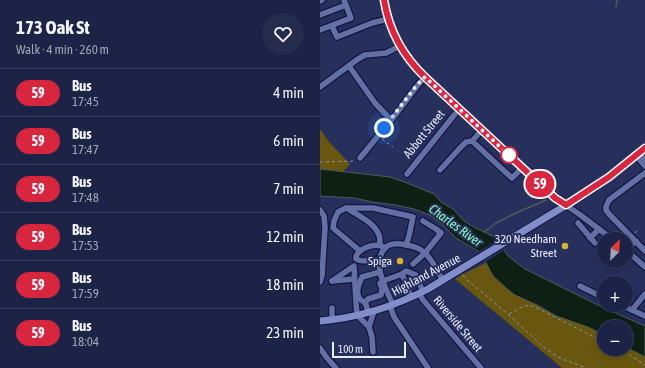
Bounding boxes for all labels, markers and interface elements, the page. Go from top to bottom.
button: heart [262,13,304,55]
text: 173 Oak St [16,16,90,38]
text: Walk · 4 min · 260 m [16,42,109,57]
text: Bus [72,77,92,94]
text: 4 min [273,84,304,101]
text: 59 [31,85,45,101]
text: 17:45 [72,94,99,109]
street label: Abbott Street [400,107,448,161]
your location [374,118,394,138]
text: Bus [72,125,92,142]
text: 6 min [273,132,304,149]
text: 59 [31,133,45,149]
text: 17:47 [72,142,99,157]
unlabelled marker [500,146,518,164]
line badge: 59 [522,171,558,197]
text: Bus [72,173,92,190]
text: 59 [533,176,547,192]
text: 7 min [273,180,304,197]
text: 59 [31,181,45,197]
text: 17:48 [72,190,99,205]
water label: Charles River [426,201,486,250]
text: Bus [72,221,92,238]
text: 12 min [266,228,304,245]
text: 59 [31,229,45,245]
place label: 320 Needham Street [495,232,558,260]
north arrow [597,232,633,268]
map controls [597,232,633,356]
text: 17:53 [72,238,99,253]
marker: 320 Needham Street [560,241,570,251]
street label: Highland Avenue [389,251,463,299]
place label: Spiga [368,254,392,268]
marker: Spiga [395,256,405,266]
text: Bus [72,269,92,286]
text: 18 min [266,276,304,293]
button: + [597,276,633,312]
text: 59 [31,277,45,293]
text: 17:59 [72,286,99,301]
street label: Riverside Street [431,293,486,355]
text: Bus [72,317,92,334]
button: − [597,320,633,356]
text: 23 min [266,324,304,341]
text: 59 [31,325,45,341]
text: 18:04 [72,334,99,349]
scale bar [332,340,406,359]
text: 100 m [338,343,363,355]

